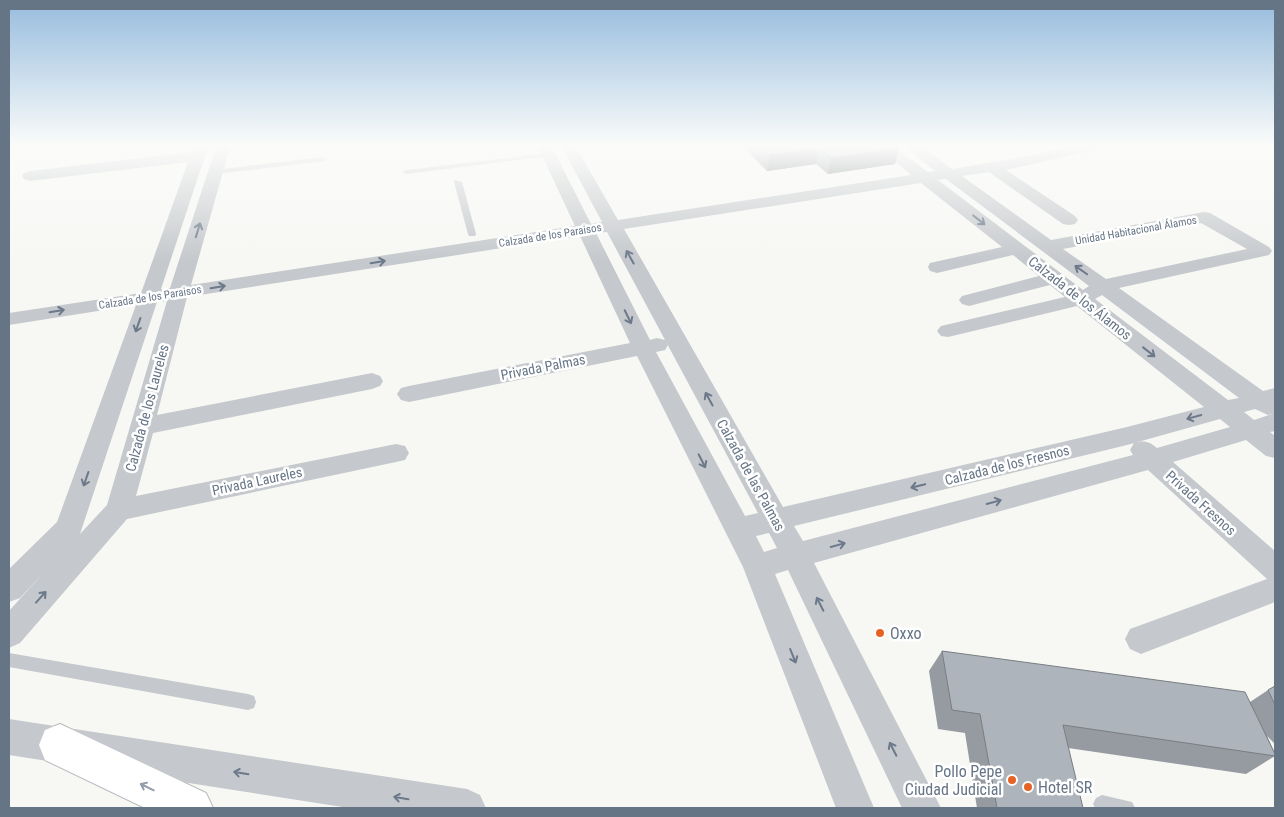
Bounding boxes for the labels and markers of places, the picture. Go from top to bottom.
place label: Oxxo [890,624,922,643]
marker: Oxxo [874,627,886,639]
place label: Pollo Pepe Ciudad Judicial [905,762,1002,799]
marker: Pollo Pepe Ciudad Judicial [1006,774,1018,786]
place label: Hotel SR [1038,778,1093,797]
marker: Hotel SR [1022,781,1034,793]

